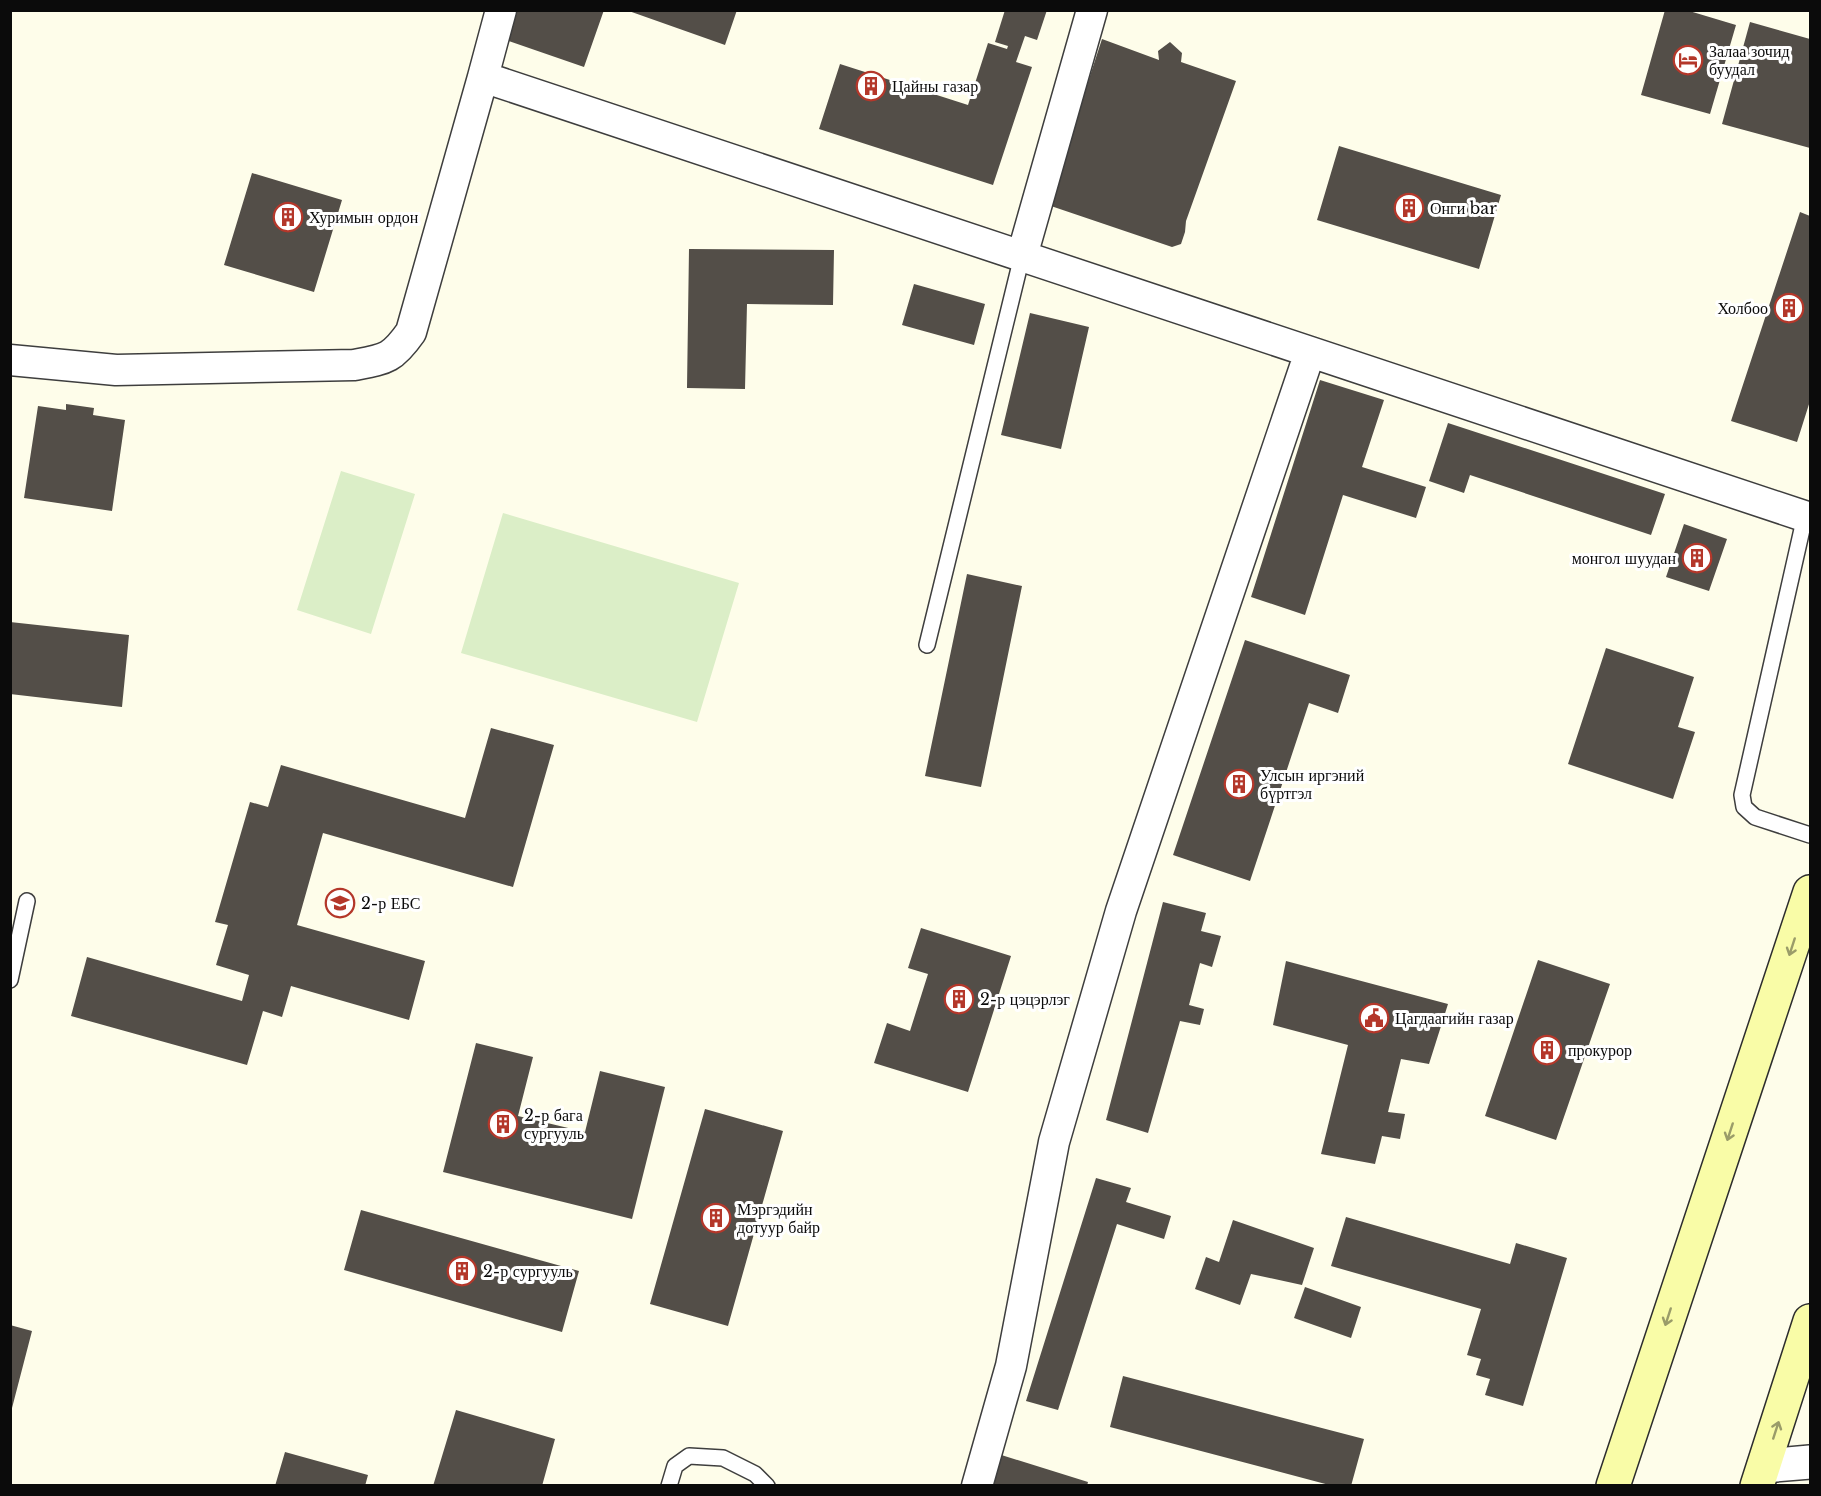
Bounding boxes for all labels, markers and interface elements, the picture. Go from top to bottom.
place label: Залаа зочид буудал [1709,41,1790,79]
hotel icon: Залаа зочид буудал [1672,44,1704,76]
building icon: Цайны газар [855,70,887,102]
place label: Цайны газар [892,76,978,96]
building icon: Онги bar [1393,192,1425,224]
place label: Онги bar [1430,198,1497,218]
building icon: Хуримын ордон [272,201,304,233]
place label: Хуримын ордон [309,207,419,227]
building icon: Холбоо [1773,292,1805,324]
place label: Холбоо [1718,298,1768,318]
building icon: монгол шуудан [1681,542,1713,574]
place label: монгол шуудан [1572,548,1676,568]
place label: Улсын иргэний бүртгэл [1260,765,1365,803]
building icon: Улсын иргэний бүртгэл [1223,768,1255,800]
school or university icon: 2-р ЕБС [324,887,356,919]
place label: 2-р ЕБС [361,893,420,913]
one-way arrow [1786,937,1797,956]
building icon: 2-р цэцэрлэг [943,983,975,1015]
place label: 2-р цэцэрлэг [980,989,1070,1009]
public building icon: Цагдаагийн газар [1358,1002,1390,1034]
place label: Цагдаагийн газар [1395,1008,1514,1028]
building icon: прокурор [1531,1034,1563,1066]
place label: прокурор [1568,1040,1632,1060]
place label: 2-р бага сургууль [524,1105,584,1143]
building icon: 2-р бага сургууль [487,1108,519,1140]
one-way arrow [1724,1122,1735,1141]
place label: Мэргэдийн дотуур байр [737,1199,820,1237]
building icon: Мэргэдийн дотуур байр [700,1202,732,1234]
building icon: 2-р сургууль [446,1255,478,1287]
place label: 2-р сургууль [483,1261,573,1281]
one-way arrow [1662,1307,1673,1326]
one-way arrow [1771,1421,1782,1440]

